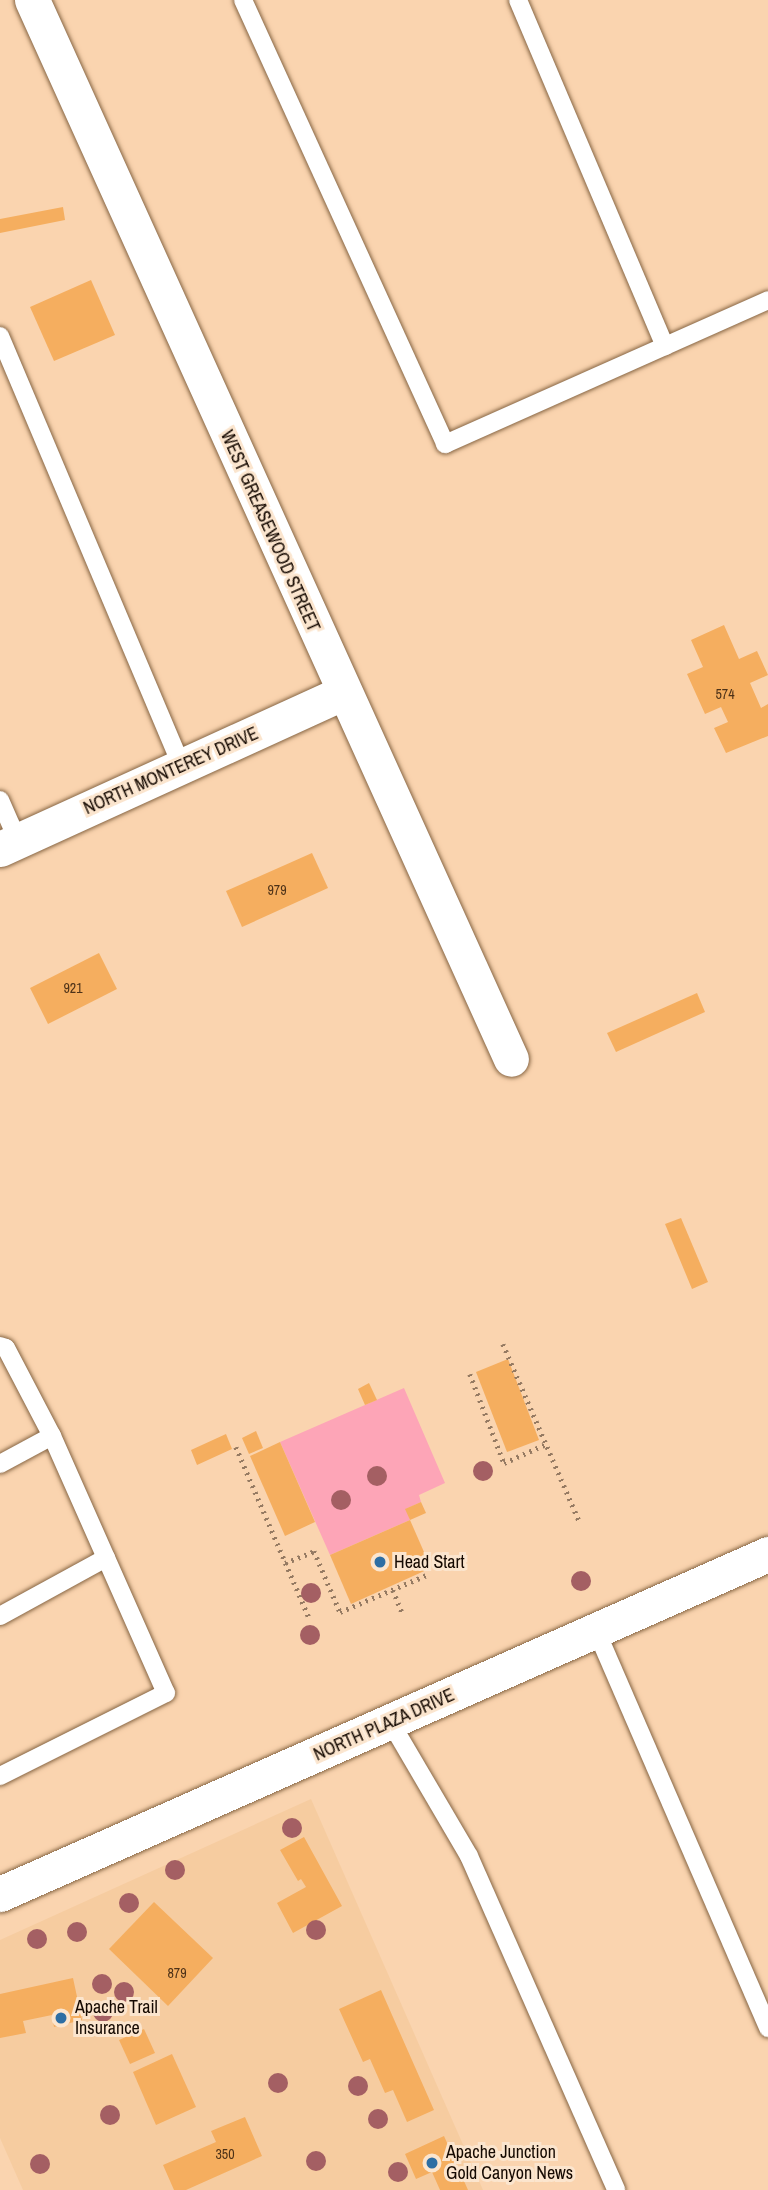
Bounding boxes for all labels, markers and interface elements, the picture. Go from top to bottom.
street label: WEST GREASEWOOD STREET [216,427,324,635]
house number: 574 [715,686,735,702]
street label: NORTH MONTEREY DRIVE [80,723,262,819]
house number: 979 [267,882,287,898]
house number: 921 [63,980,83,996]
place label: Head Start [394,1551,465,1573]
marker: Head Start [372,1554,388,1570]
street label: NORTH PLAZA DRIVE [310,1684,458,1766]
house number: 879 [167,1965,187,1981]
place label: Apache Trail Insurance [75,1997,158,2039]
marker: Apache Trail Insurance [53,2010,69,2026]
place label: Apache Junction Gold Canyon News [446,2142,573,2184]
house number: 350 [215,2146,235,2162]
marker: Apache Junction Gold Canyon News [424,2155,440,2171]

